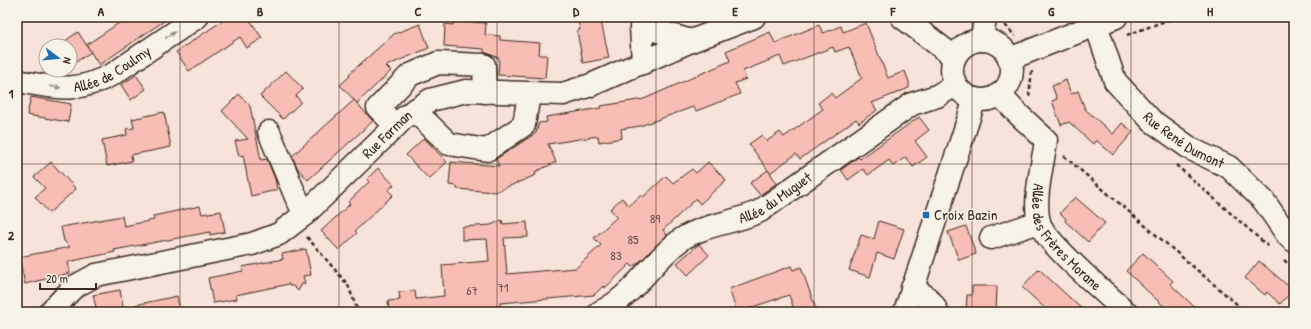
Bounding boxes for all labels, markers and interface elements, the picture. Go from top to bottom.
text: A [98,2,105,20]
text: B [257,2,264,20]
text: C [414,2,422,20]
text: D [573,2,580,20]
text: E [732,2,738,20]
text: F [890,2,897,20]
text: G [1048,2,1055,20]
text: H [1207,2,1213,20]
one-way arrow [165,31,176,39]
north arrow [38,38,78,78]
street label: Allée de Coulmy [72,40,155,97]
text: N [60,56,75,66]
text: 1 [9,84,14,102]
one-way arrow [49,84,62,90]
street label: Rue Farman [357,104,416,163]
street label: Rue René Dumont [1139,107,1229,174]
street label: Allée du Muguet [736,166,816,228]
street label: Allée des Frères Morane [1027,182,1106,295]
place label: Croix Bazin [934,204,998,225]
house number: 89 [650,209,660,227]
marker: Croix Bazin [921,210,931,220]
text: 2 [8,226,15,244]
house number: 85 [627,230,639,248]
house number: 83 [610,246,622,264]
scale bar [40,265,96,291]
text: 20 m [46,270,68,287]
house number: 71 [497,278,509,296]
house number: 67 [466,281,478,299]

